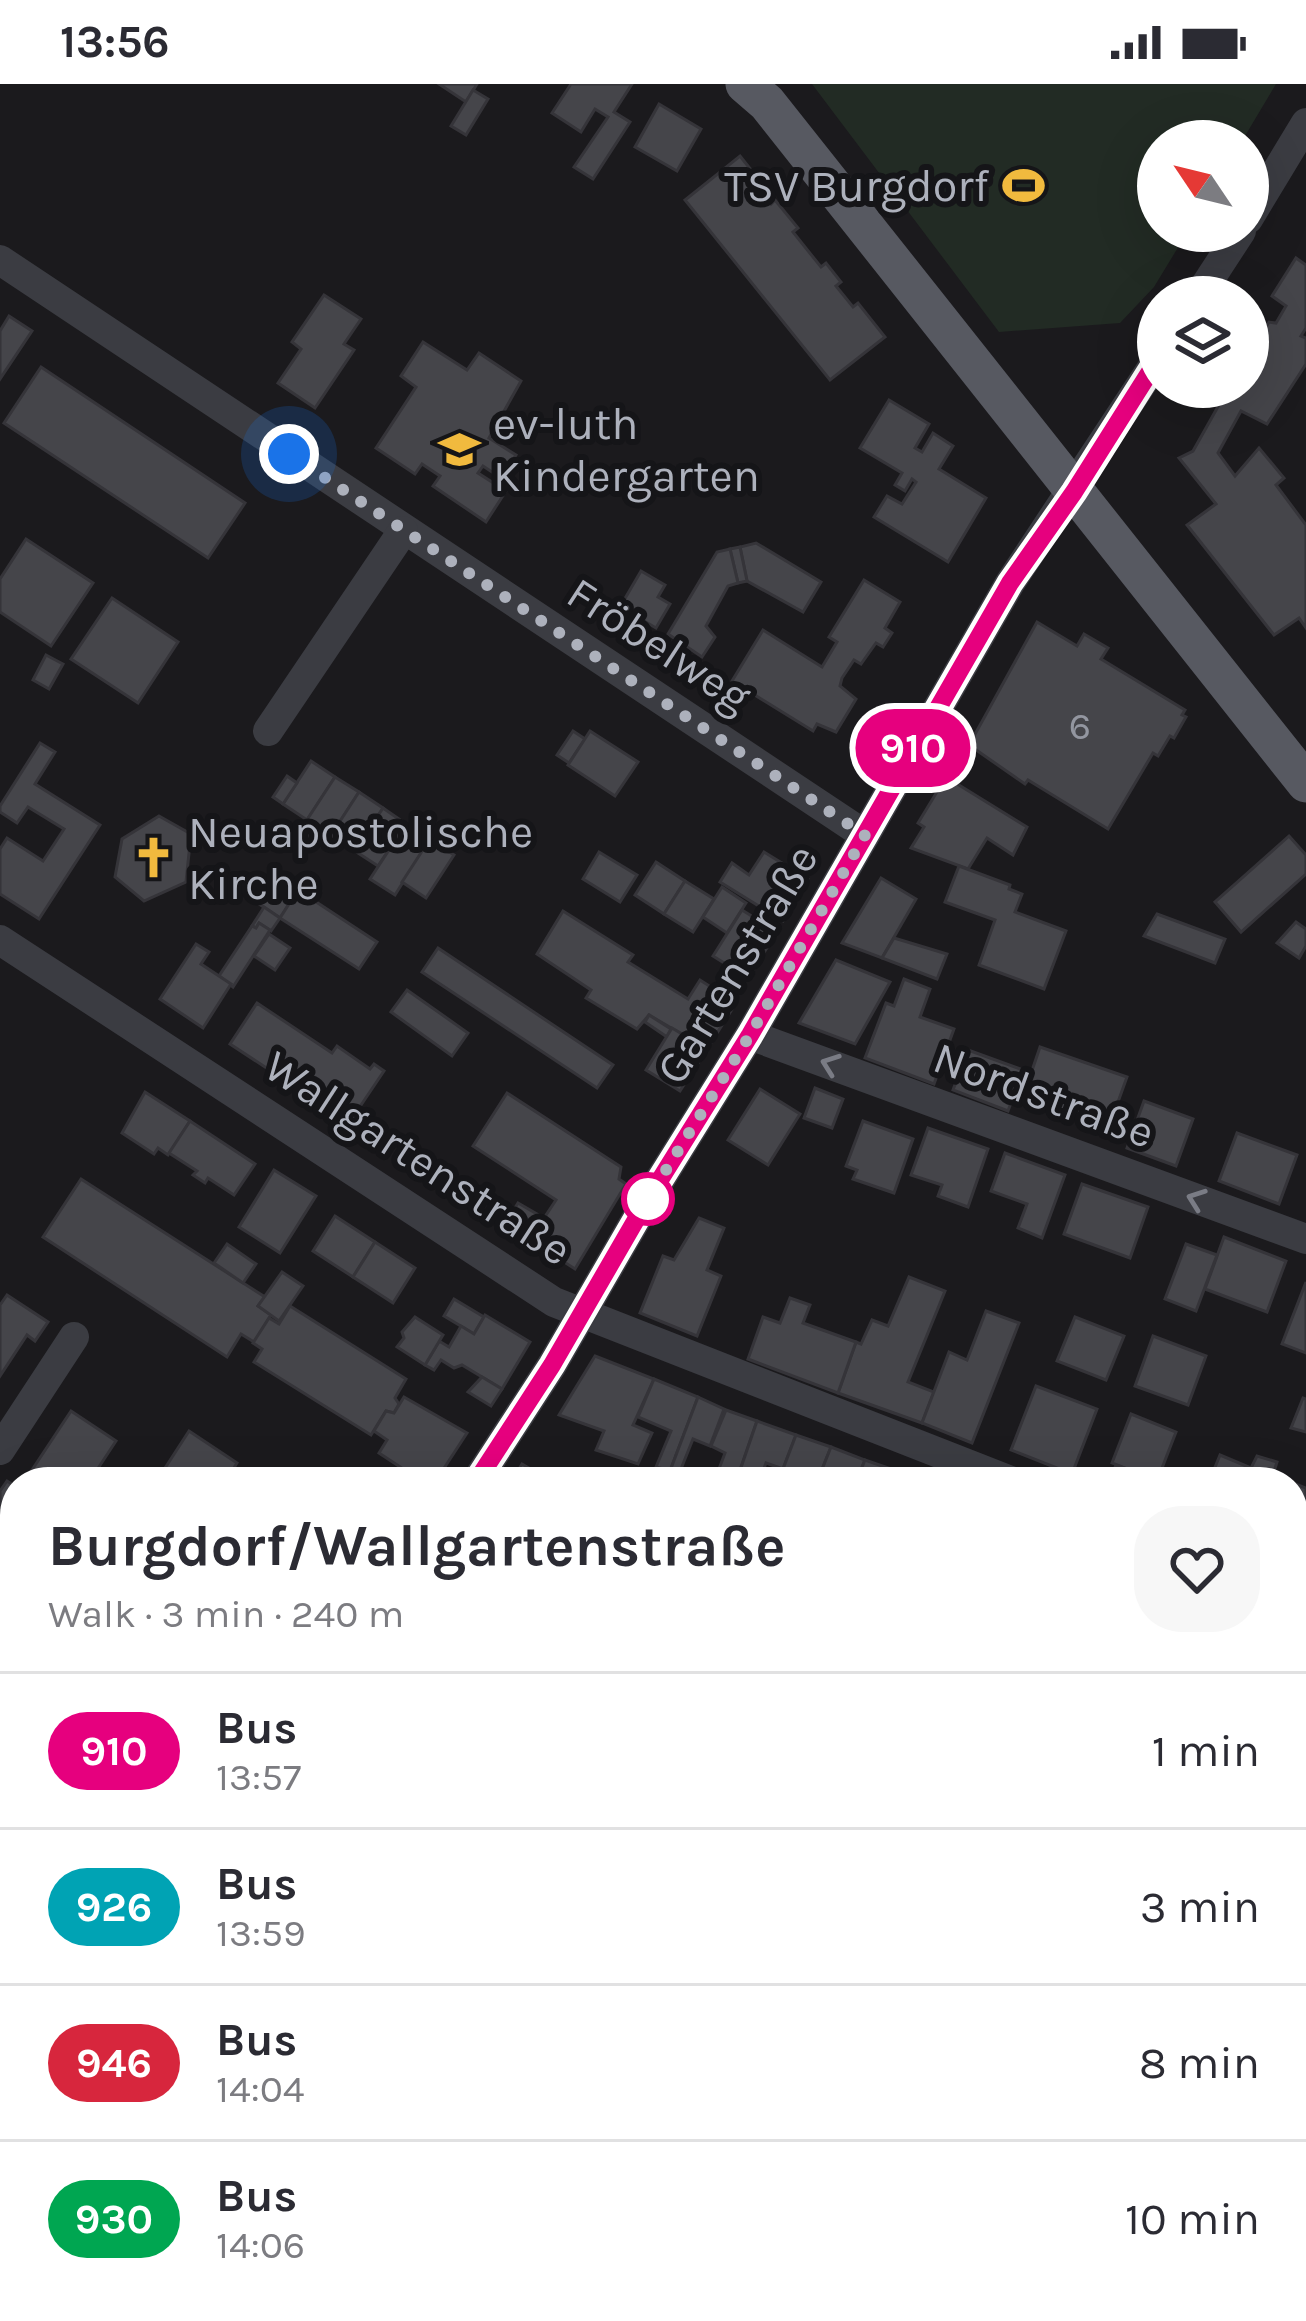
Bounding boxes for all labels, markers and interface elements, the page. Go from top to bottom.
text: 13:56 [60,16,170,68]
north arrow [1137,120,1269,252]
map controls [1137,120,1269,408]
place label: TSV Burgdorf [724,160,990,213]
sports icon: TSV Burgdorf [1000,163,1046,209]
button: layers [1137,276,1269,408]
place label: ev-luth Kindergarten [493,398,760,503]
your location [259,424,319,484]
school or university icon: ev-luth Kindergarten [436,427,482,473]
street label: Fröbelweg [557,567,760,724]
house number: 6 [1069,703,1091,749]
line badge: 910 [844,709,982,787]
text: 910 [879,723,947,773]
place label: Neuapostolische Kirche [188,806,533,910]
church icon: Neuapostolische Kirche [131,835,177,881]
street label: Gartenstraße [645,835,829,1093]
street label: Nordstraße [927,1031,1161,1159]
street label: Wallgartenstraße [255,1040,581,1277]
one-way arrow [821,1054,842,1079]
unlabelled marker [623,1174,673,1224]
one-way arrow [1187,1189,1208,1213]
button: heart [1134,1506,1260,1632]
text: Burgdorf/Wallgartenstraße [48,1513,786,1579]
text: Walk · 3 min · 240 m [48,1591,404,1637]
text: Bus [216,1702,297,1754]
text: 1 min [1152,1725,1260,1777]
text: 910 [80,1726,148,1776]
text: 13:57 [216,1754,301,1800]
text: Bus [216,1858,297,1910]
text: 3 min [1140,1881,1260,1933]
text: 926 [76,1882,152,1932]
text: 13:59 [216,1910,306,1956]
text: Bus [216,2014,297,2066]
text: 8 min [1139,2037,1260,2089]
text: 946 [76,2038,152,2088]
text: 14:04 [216,2066,305,2112]
text: Bus [216,2170,297,2222]
text: 10 min [1125,2193,1260,2245]
text: 930 [75,2194,153,2244]
text: 14:06 [216,2222,305,2268]

